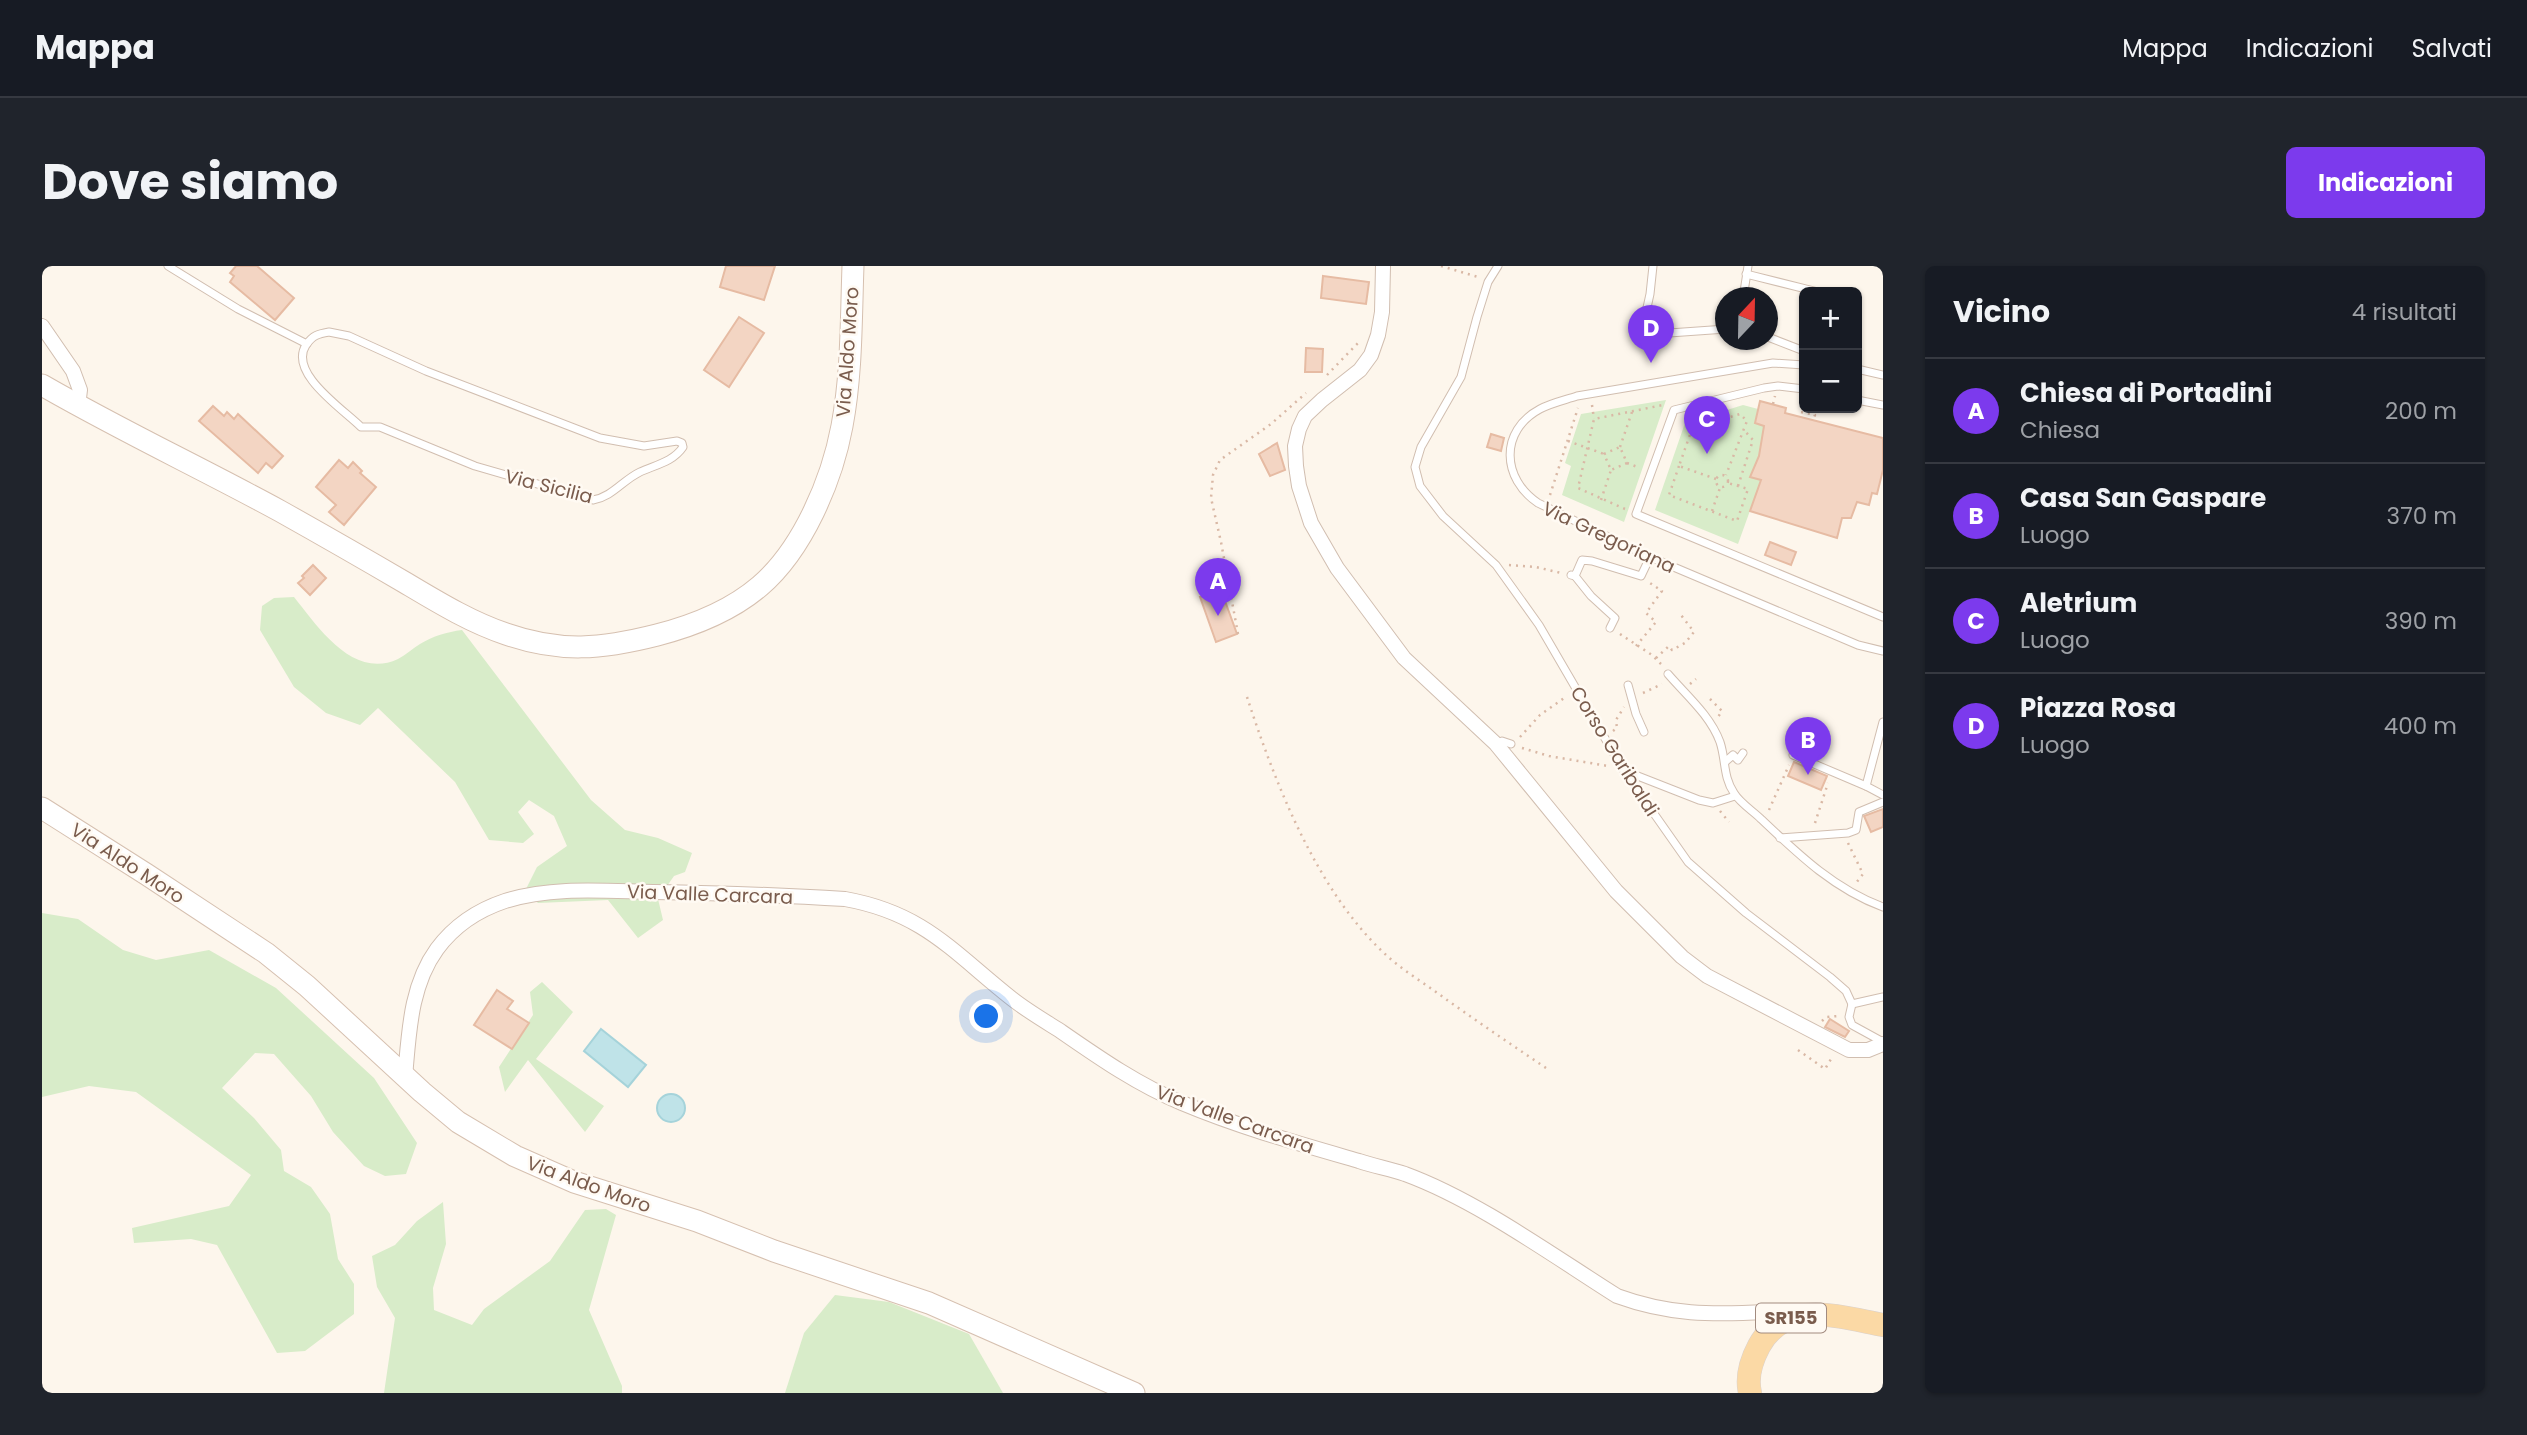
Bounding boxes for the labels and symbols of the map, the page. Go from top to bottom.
street label: Via Aldo Moro [829,286,866,418]
north arrow [1715,287,1778,350]
pin: D [1628,305,1674,363]
pin: C [1684,396,1730,454]
street label: Via Sicilia [502,463,596,510]
street label: Via Gregoriana [1538,495,1680,580]
pin: A [1195,558,1241,616]
street label: Corso Garibaldi [1564,681,1665,821]
pin: B [1785,717,1831,775]
street label: Via Aldo Moro [66,816,190,910]
street label: Via Valle Carcara [626,878,794,911]
your location [969,999,1003,1033]
street label: Via Valle Carcara [1152,1078,1318,1161]
street label: Via Aldo Moro [523,1149,655,1220]
road number: SR155 [1756,1303,1826,1332]

